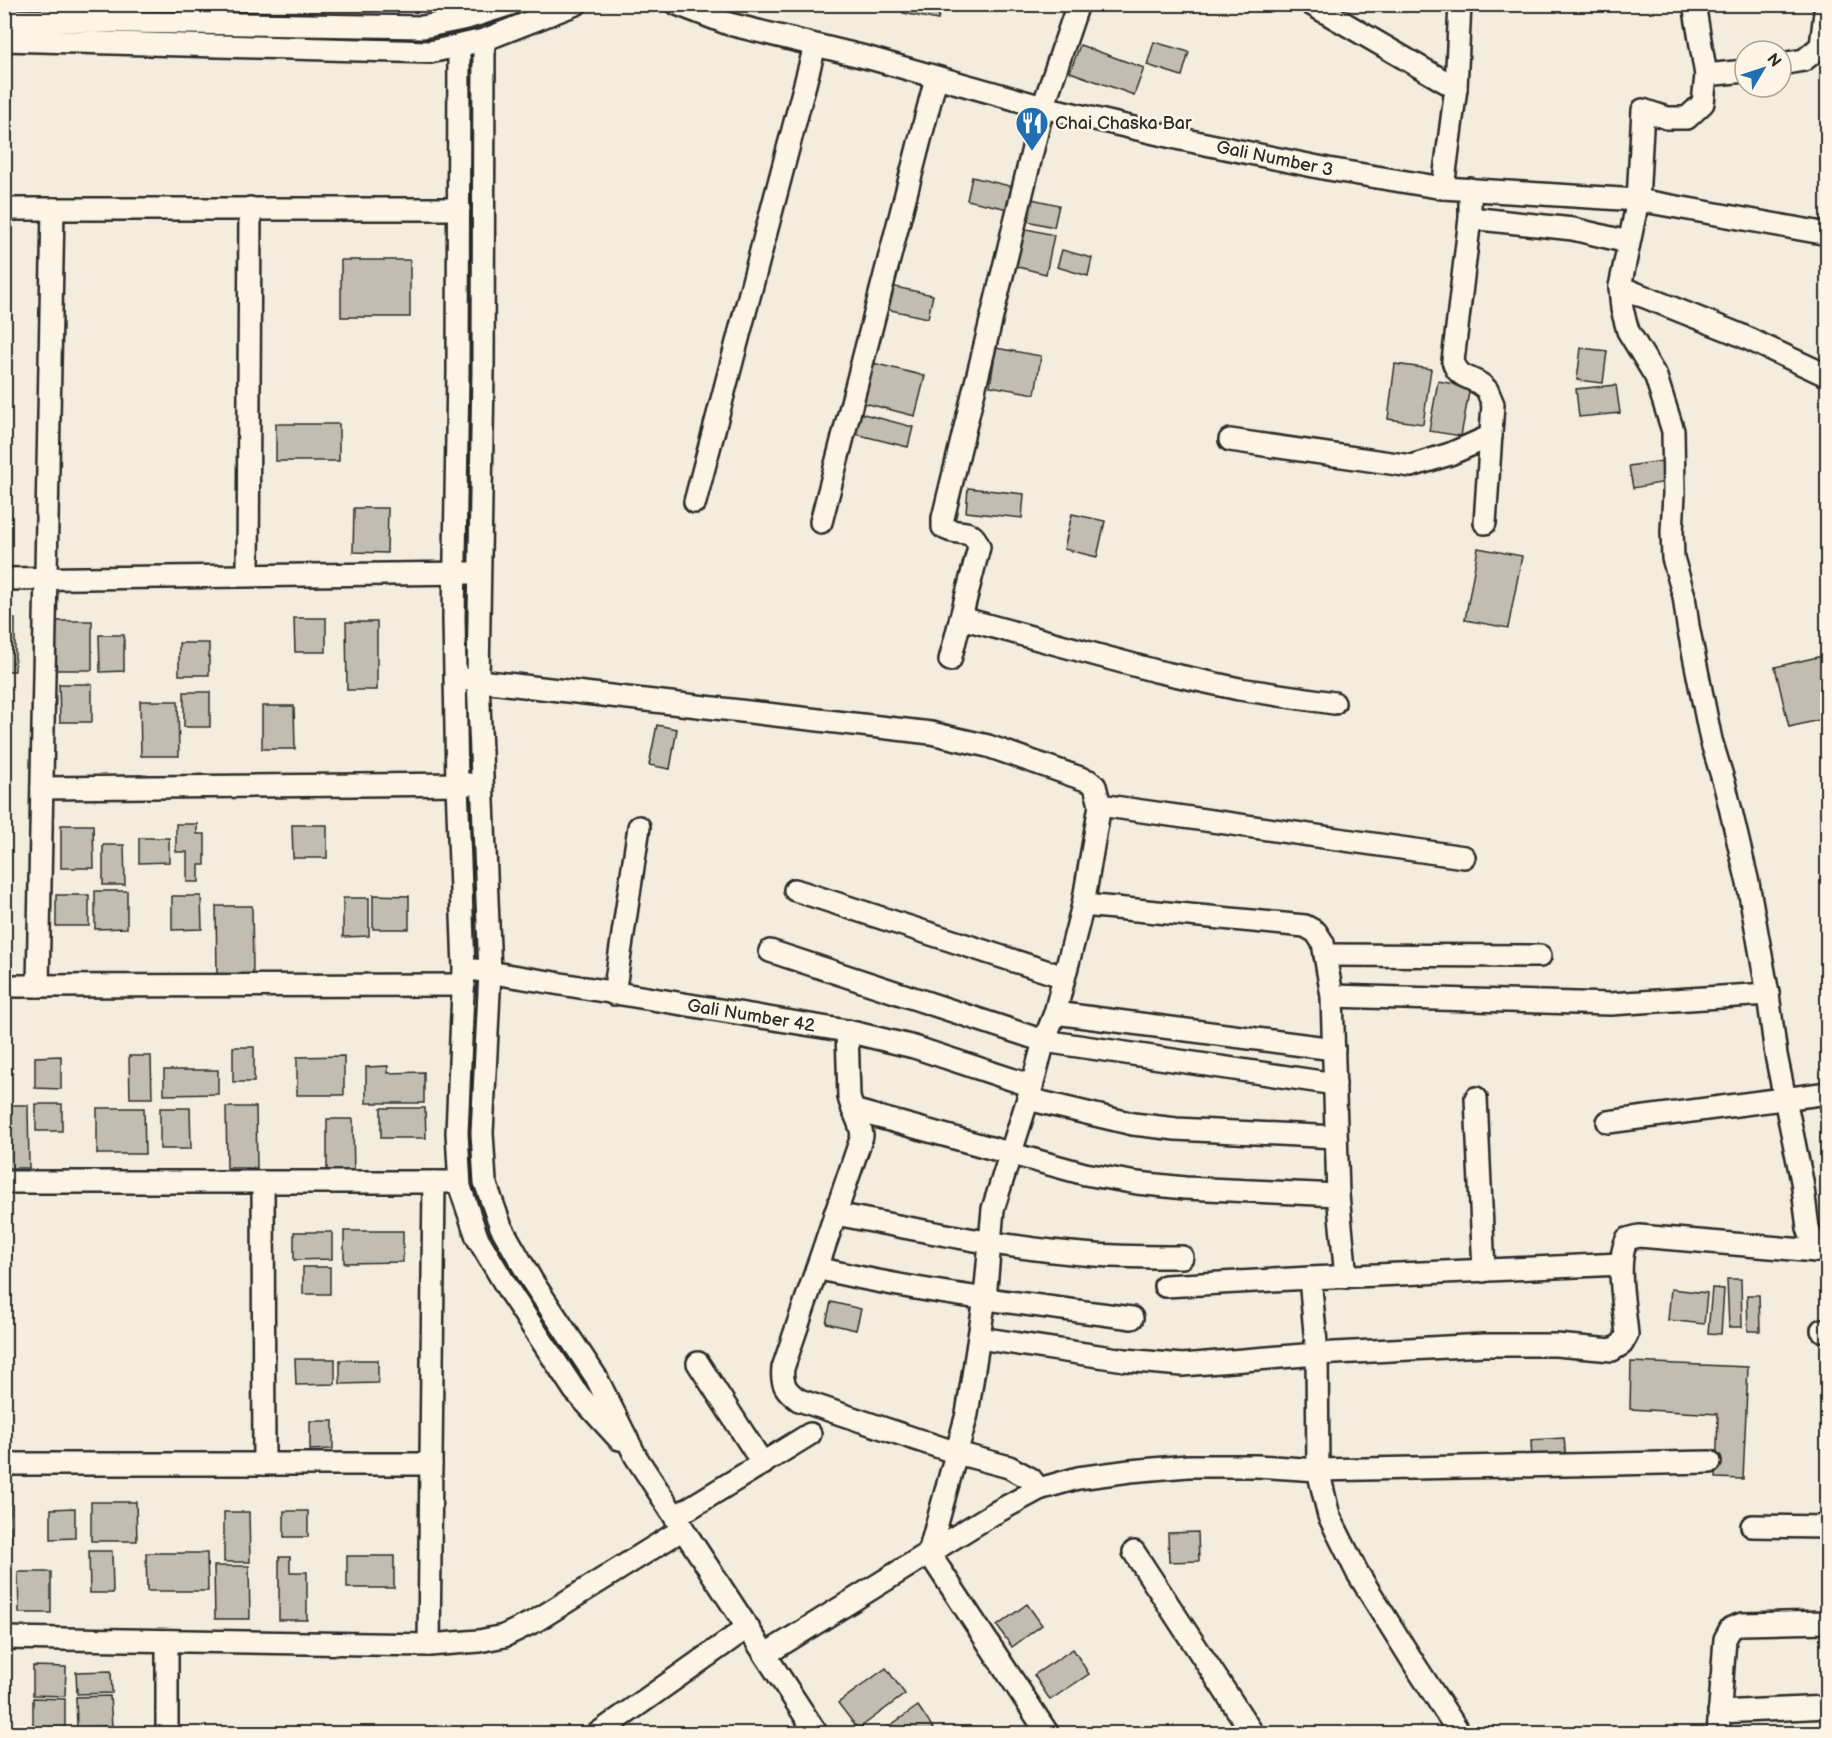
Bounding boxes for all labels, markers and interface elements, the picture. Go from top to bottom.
north arrow [1733,39,1793,99]
text: N [1762,50,1785,71]
restaurant icon: Chai Chaska Bar [1014,105,1050,152]
place label: Chai Chaska Bar [1055,113,1192,134]
street label: Gali Number 3 [1214,136,1335,181]
street label: Gali Number 42 [686,995,817,1037]

